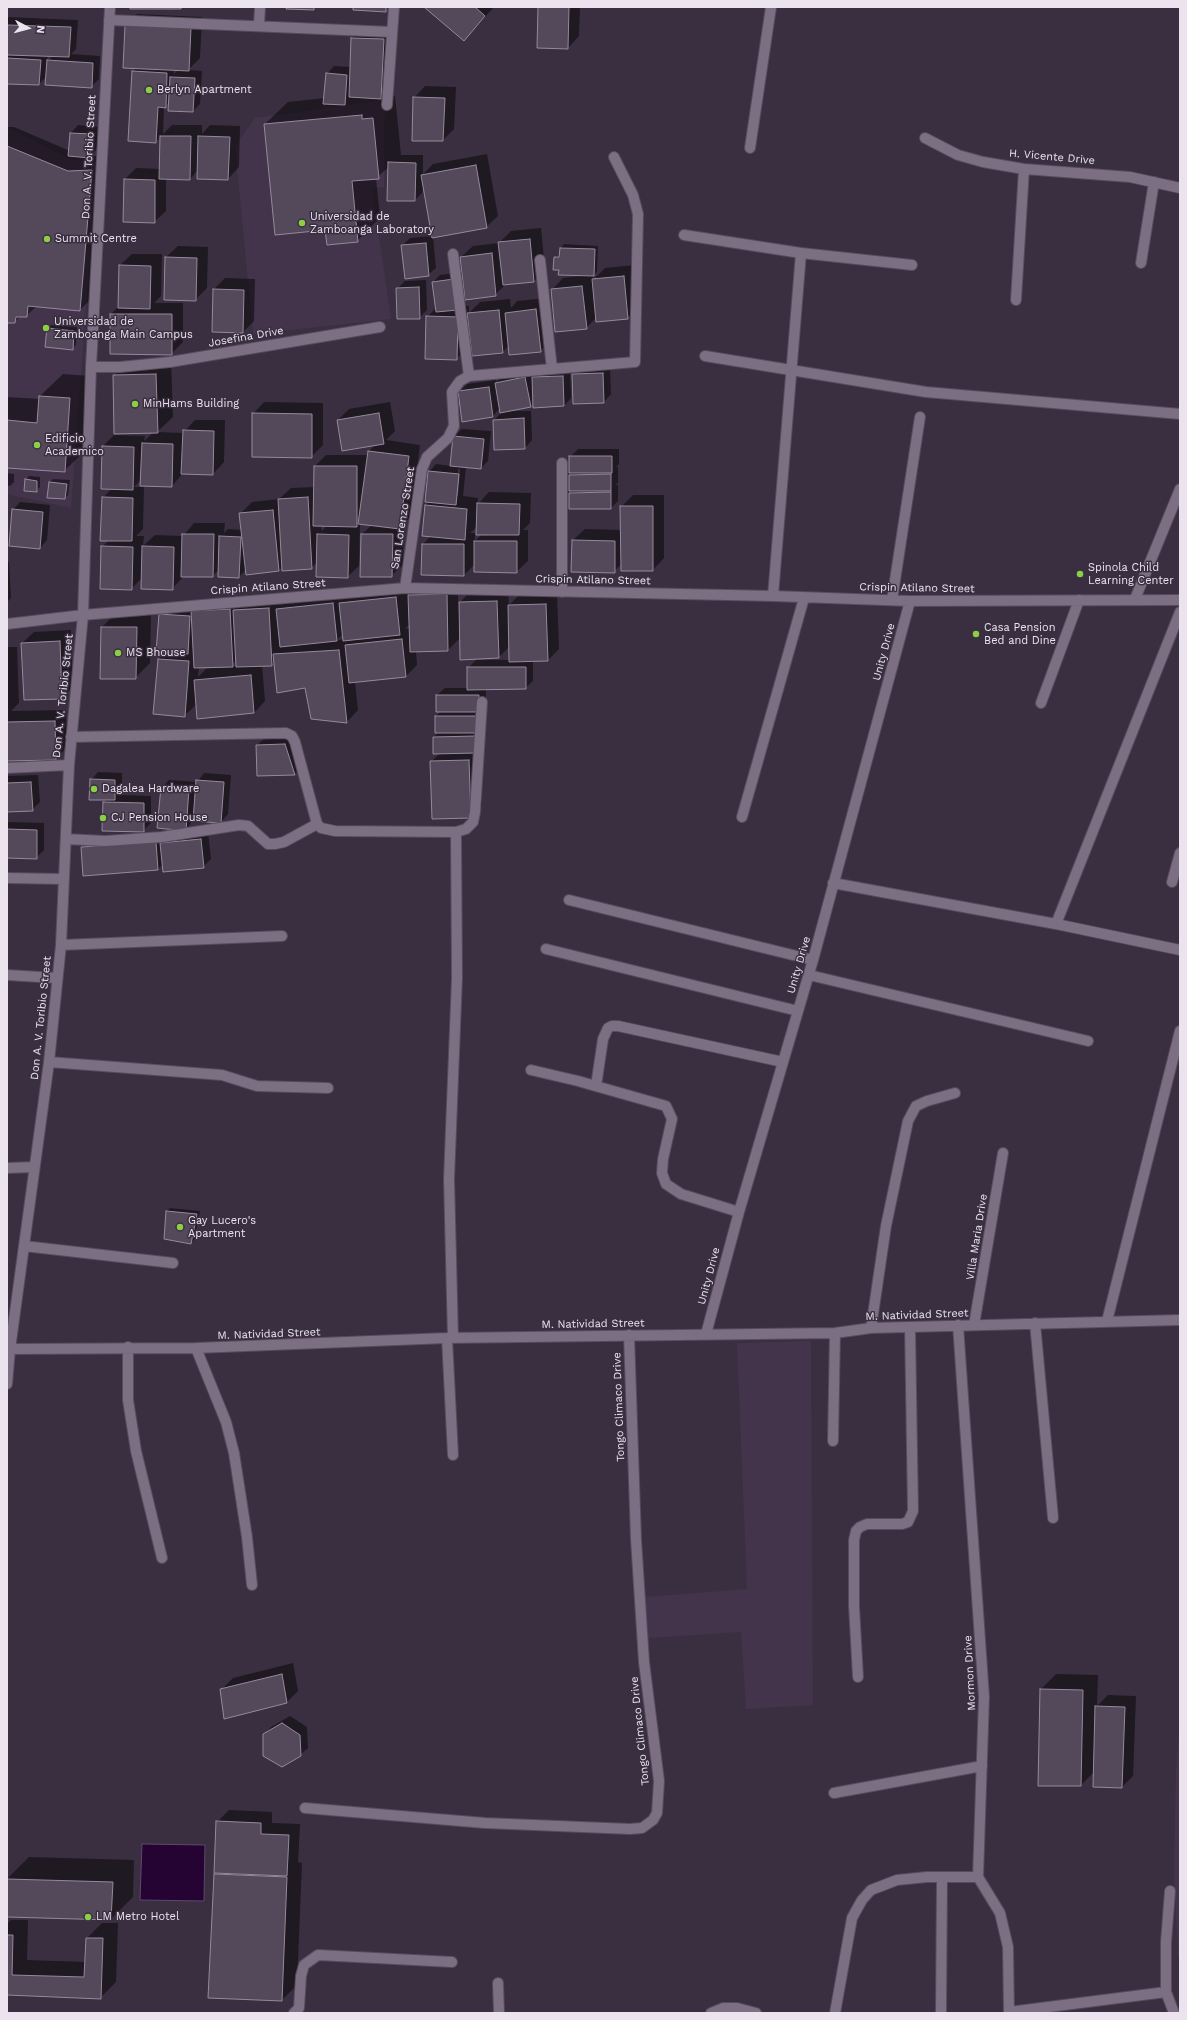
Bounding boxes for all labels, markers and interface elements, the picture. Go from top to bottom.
north arrow [8,8,48,48]
text: N [34,25,47,34]
place label: Berlyn Apartment [157,83,252,97]
marker: Berlyn Apartment [144,85,154,95]
street label: Don A. V. Toribio Street [79,95,99,219]
street label: H. Vicente Drive [1009,147,1095,167]
place label: Universidad de Zamboanga Laboratory [310,210,434,236]
marker: Universidad de Zamboanga Laboratory [297,218,307,228]
place label: Summit Centre [55,232,137,246]
marker: Summit Centre [42,234,52,244]
place label: Universidad de Zamboanga Main Campus [54,315,193,341]
marker: Universidad de Zamboanga Main Campus [41,323,51,333]
street label: Josefina Drive [207,324,285,350]
place label: MinHams Building [143,397,239,411]
marker: MinHams Building [130,399,140,409]
place label: Edificio Academico [45,432,104,458]
marker: Edificio Academico [32,440,42,450]
street label: San Lorenzo Street [388,466,418,570]
place label: Spinola Child Learning Center [1088,561,1174,587]
marker: Spinola Child Learning Center [1075,569,1085,579]
street label: Crispin Atilano Street [535,572,651,588]
street label: Crispin Atilano Street [210,576,326,598]
street label: Crispin Atilano Street [859,580,975,596]
place label: Casa Pension Bed and Dine [984,621,1056,647]
street label: Unity Drive [870,622,898,682]
marker: Casa Pension Bed and Dine [971,629,981,639]
street label: Don A. V. Toribio Street [50,633,76,759]
place label: MS Bhouse [126,646,186,660]
marker: MS Bhouse [113,648,123,658]
place label: Dagalea Hardware [102,782,199,796]
marker: Dagalea Hardware [89,784,99,794]
place label: CJ Pension House [111,811,208,825]
marker: CJ Pension House [98,813,108,823]
street label: Unity Drive [785,935,813,995]
street label: Don A. V. Toribio Street [28,955,54,1081]
street label: Villa Maria Drive [964,1193,990,1281]
place label: Gay Lucero's Apartment [188,1214,256,1240]
marker: Gay Lucero's Apartment [175,1222,185,1232]
street label: Unity Drive [695,1246,723,1306]
street label: M. Natividad Street [865,1307,969,1323]
street label: M. Natividad Street [541,1317,645,1331]
street label: M. Natividad Street [217,1326,321,1342]
street label: Tongo Climaco Drive [610,1352,628,1462]
street label: Mormon Drive [961,1635,979,1711]
street label: Tongo Climaco Drive [628,1676,652,1786]
place label: LM Metro Hotel [96,1910,179,1924]
marker: LM Metro Hotel [83,1912,93,1922]

